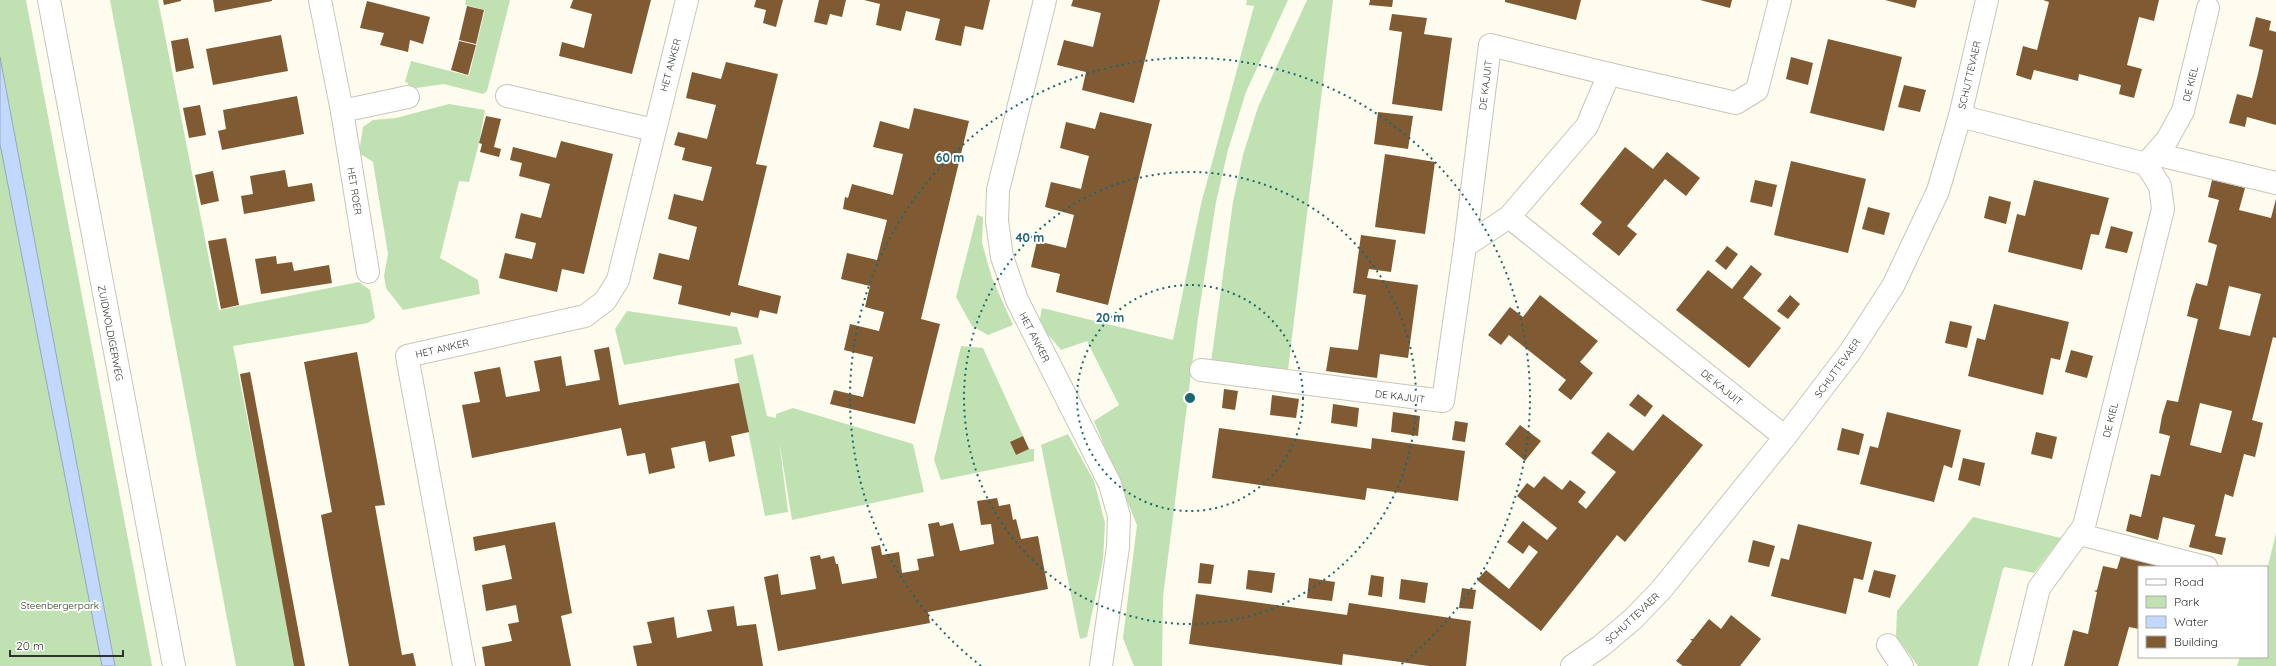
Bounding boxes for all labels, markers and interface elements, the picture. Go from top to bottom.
street label: HET ANKER [657,37,684,93]
street label: SCHUTTEVAER [1955,39,1984,111]
street label: DE KAJUIT [1476,59,1495,111]
street label: DE KIEL [2180,65,2201,103]
text: 60 m [936,150,964,165]
street label: HET ROER [344,166,365,216]
text: 40 m [1016,230,1044,245]
street label: ZUIDWOLDIGERWEG [95,284,126,382]
street label: HET ANKER [1016,310,1053,365]
text: 20 m [1096,310,1124,325]
street label: HET ANKER [414,336,470,361]
street label: SCHUTTEVAER [1812,336,1863,400]
street label: DE KAJUIT [1698,367,1745,408]
street label: DE KAJUIT [1374,387,1426,406]
centre of rings [1183,391,1197,405]
street label: DE KIEL [2100,401,2121,439]
legend [2138,566,2268,658]
text: Road [2174,574,2204,589]
street label: SCHUTTEVAER [1602,590,1662,647]
text: Park [2174,594,2199,609]
park label: Steenbergerpark [21,599,99,612]
text: Water [2174,614,2209,629]
scale bar [10,632,123,658]
text: Building [2174,634,2218,649]
text: 20 m [16,638,44,653]

